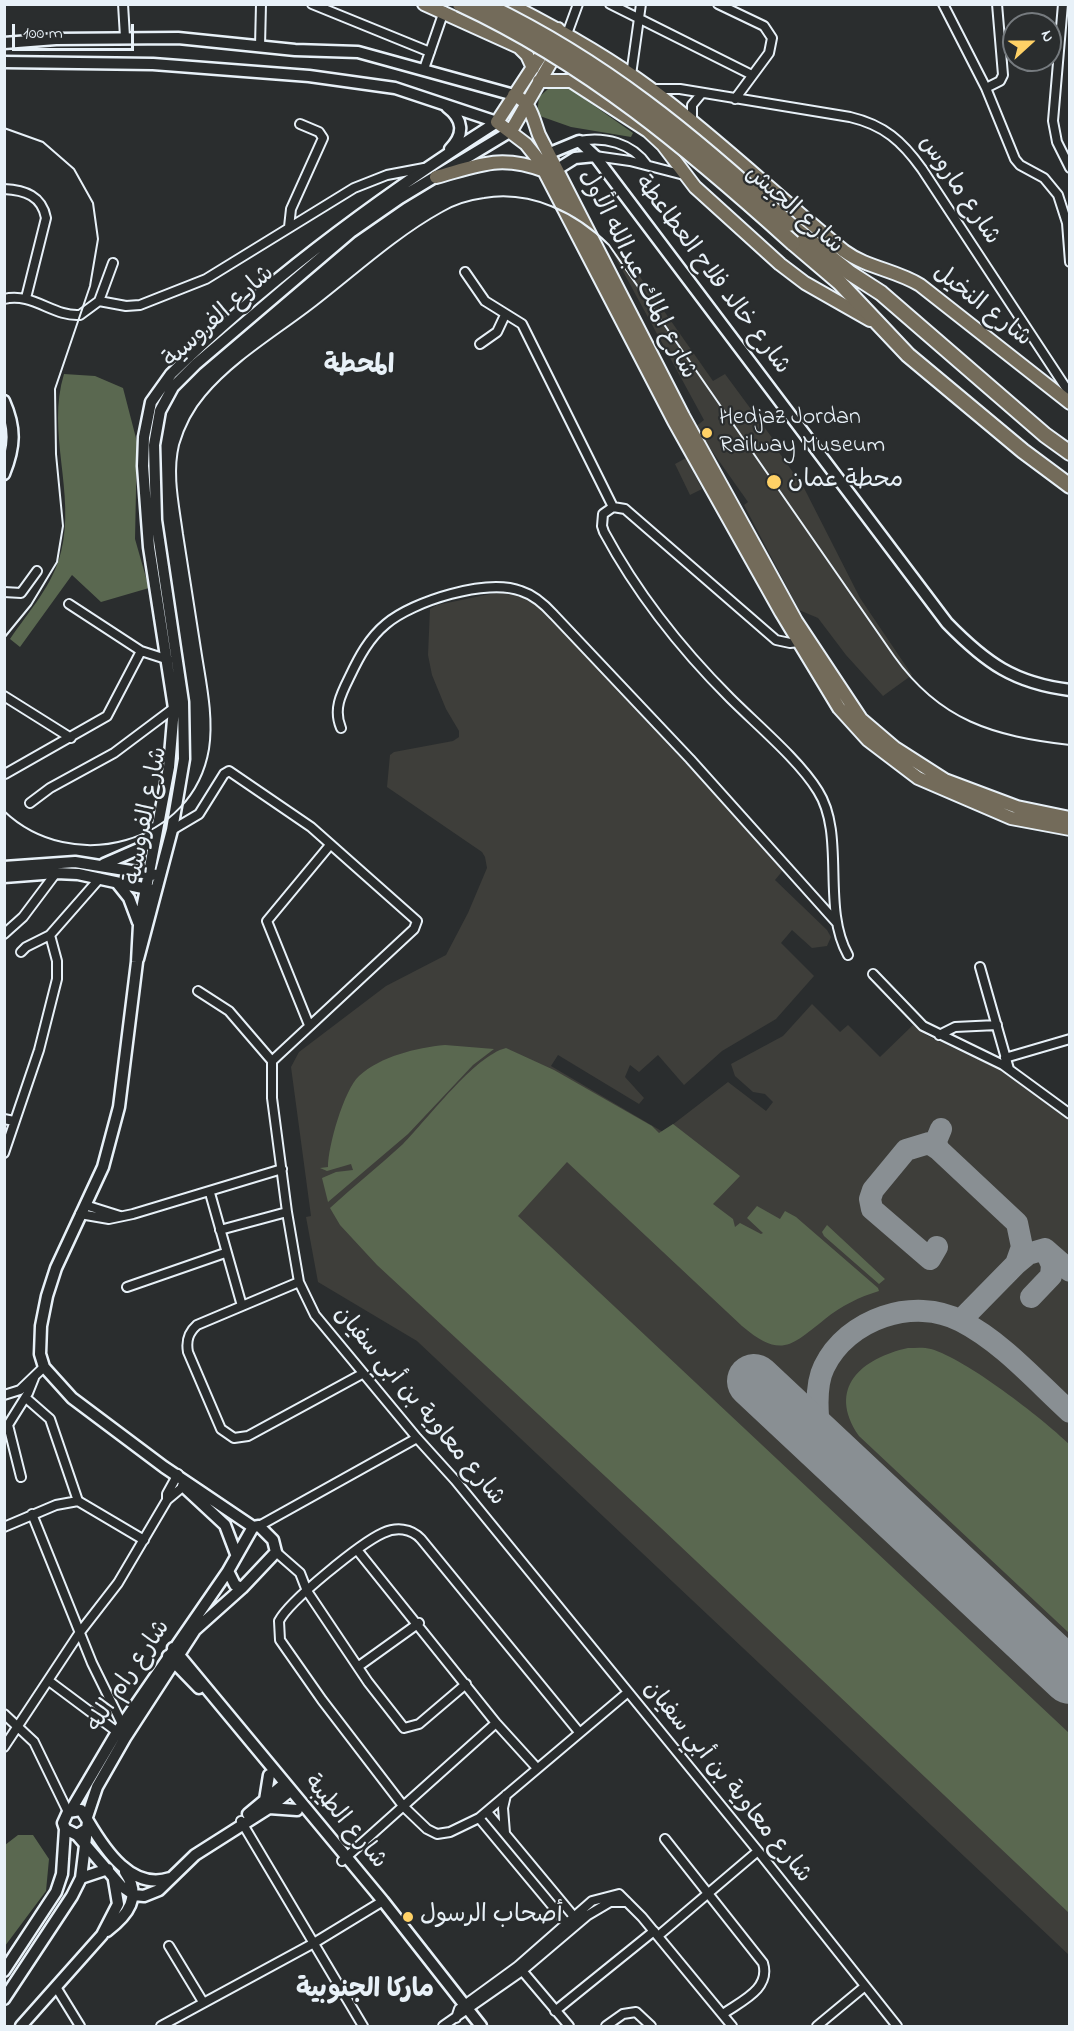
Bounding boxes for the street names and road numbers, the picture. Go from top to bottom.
street label: شارع ماروس [911,131,1005,251]
street label: شارع الجيش [738,160,848,262]
street label: شارع الملك عبدالله الأول [571,166,701,384]
street label: شارع خالد فلاح العطاعطة [627,171,795,381]
street label: شارع النخيل [926,259,1036,355]
street label: شارع الفروسية [159,261,281,375]
street label: شارع الفروسية [121,745,175,887]
street label: شارع معاوية بن أبي سفيان [326,1301,510,1513]
street label: شارع رام الله [82,1615,178,1739]
street label: شارع معاوية بن أبي سفيان [635,1676,817,1890]
street label: شارع الطيبة [296,1770,392,1876]

